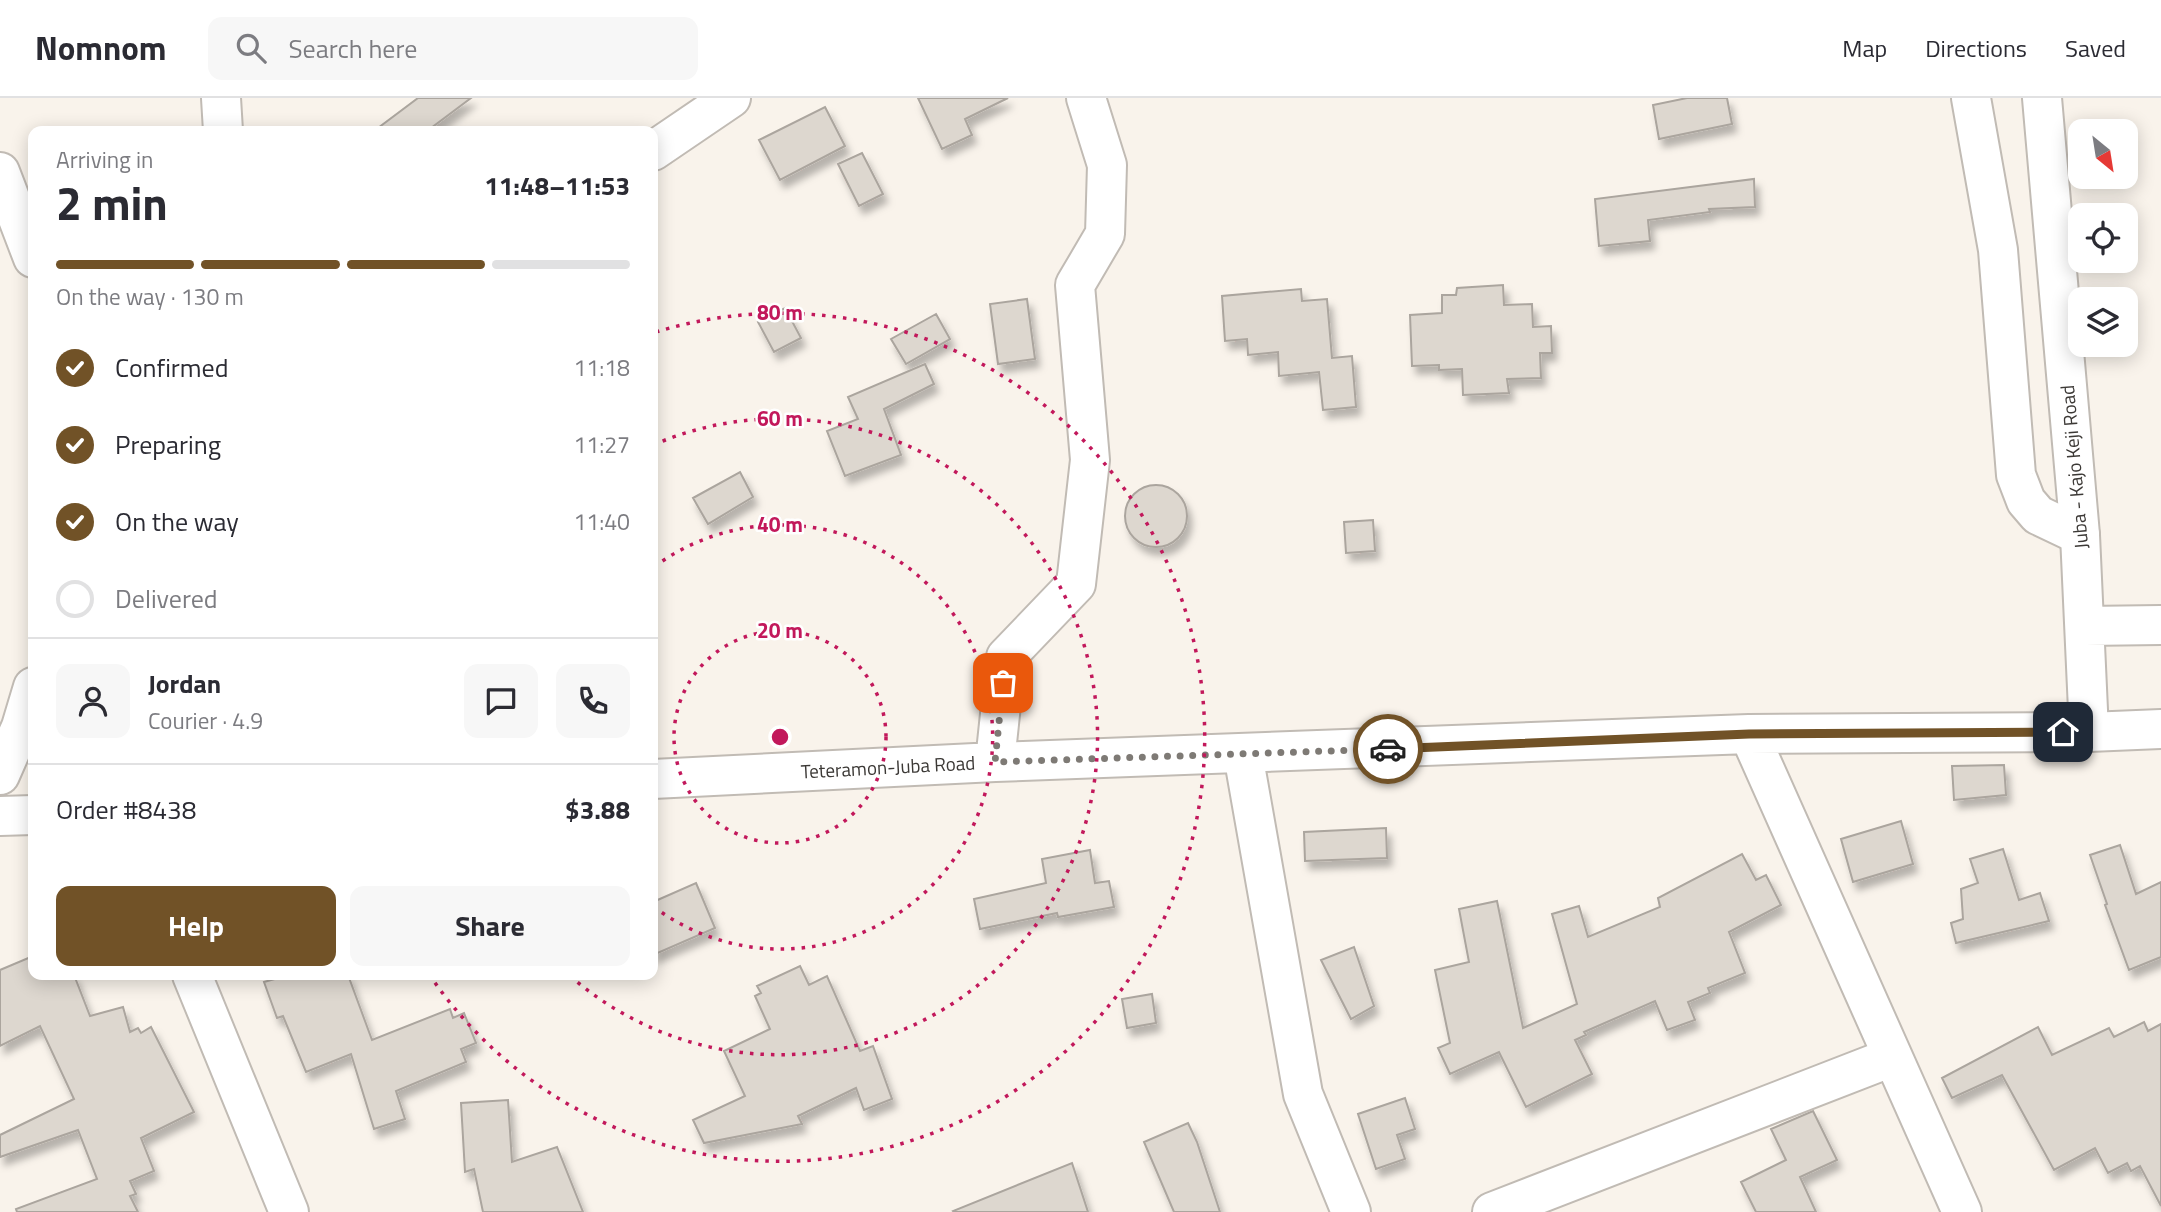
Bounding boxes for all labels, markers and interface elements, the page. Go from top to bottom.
search box [208,17,698,80]
text: Nomnom [35,23,166,73]
icon: search [232,29,270,67]
text: Search here [288,29,417,68]
text: Map [1842,30,1887,66]
text: Directions [1925,30,2027,66]
text: Saved [2065,30,2126,66]
north arrow [2068,119,2138,189]
map controls [2068,119,2138,357]
text: Arriving in [56,142,153,177]
text: 11:48–11:53 [484,166,630,205]
text: 2 min [56,168,168,238]
button: locate [2068,203,2138,273]
text: On the way · 130 m [56,279,244,314]
button: layers [2068,287,2138,357]
text: 80 m [757,296,803,328]
text: Confirmed [115,348,229,387]
icon: check [56,349,94,387]
text: 11:18 [573,350,630,385]
street label: Juba - Kajo Keji Road [2052,384,2095,550]
text: 60 m [757,402,803,434]
text: Preparing [115,425,221,464]
icon: check [56,426,94,464]
text: 11:27 [573,427,630,462]
text: On the way [115,502,239,541]
icon: check [56,503,94,541]
text: 11:40 [573,504,630,539]
text: 40 m [757,508,803,540]
text: Delivered [115,579,218,618]
text: 20 m [757,614,803,646]
pin [973,653,1033,713]
button: person [56,664,130,738]
text: Jordan [148,664,221,703]
button: chat [464,664,538,738]
button: phone [556,664,630,738]
icon: bag [984,664,1022,702]
pin [2033,702,2093,762]
text: Courier · 4.9 [148,703,263,738]
icon: home [2044,713,2082,751]
courier [1353,714,1423,784]
centre of rings [768,725,792,749]
icon: car [1369,730,1407,768]
street label: Teteramon-Juba Road [800,747,976,786]
text: Order #8438 [56,790,196,829]
text: $3.88 [565,790,630,829]
button: Help [56,886,336,966]
button: Share [350,886,630,966]

